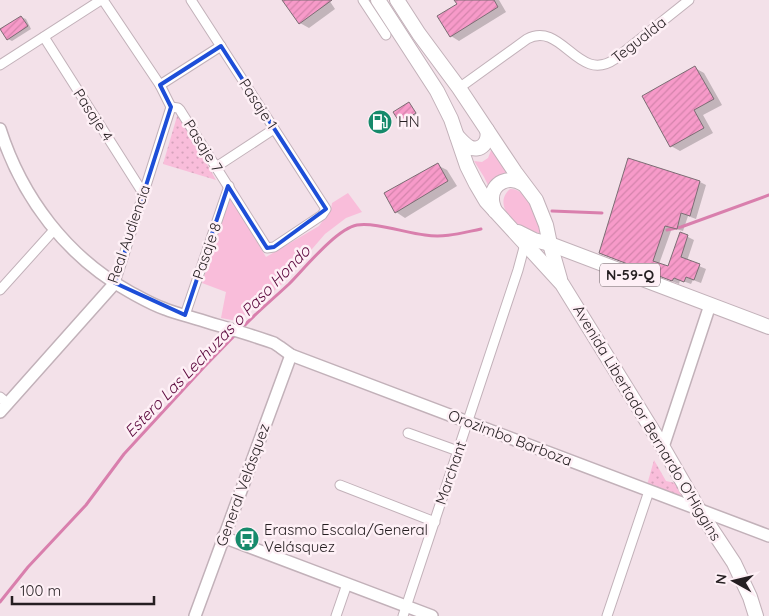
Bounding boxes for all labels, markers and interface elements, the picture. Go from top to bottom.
street label: Tegualda [608,12,670,67]
street label: Pasaje 1 [235,75,282,133]
street label: Pasaje 4 [69,85,117,145]
fuel station icon: HN [367,109,393,135]
place label: HN [398,112,420,131]
street label: Pasaje 7 [180,116,227,176]
street label: Real Audiencia [103,182,154,286]
street label: Pasaje 8 [188,220,225,282]
water label: Estero Las Lechuzas o Paso Hondo [120,240,315,441]
road number: N-59-Q [600,264,660,286]
street label: Avenida Libertador Bernardo O'Higgins [569,301,726,544]
street label: Orozimbo Barboza [446,405,575,470]
street label: General Velásquez [212,421,274,549]
street label: Marchant [431,439,470,507]
place label: Erasmo Escala/General Velásquez [264,520,428,556]
bus stop icon: Erasmo Escala/General Velásquez [234,526,260,552]
north arrow [709,556,759,606]
text: N [711,573,731,586]
scale bar [12,574,155,606]
text: 100 m [20,581,61,600]

